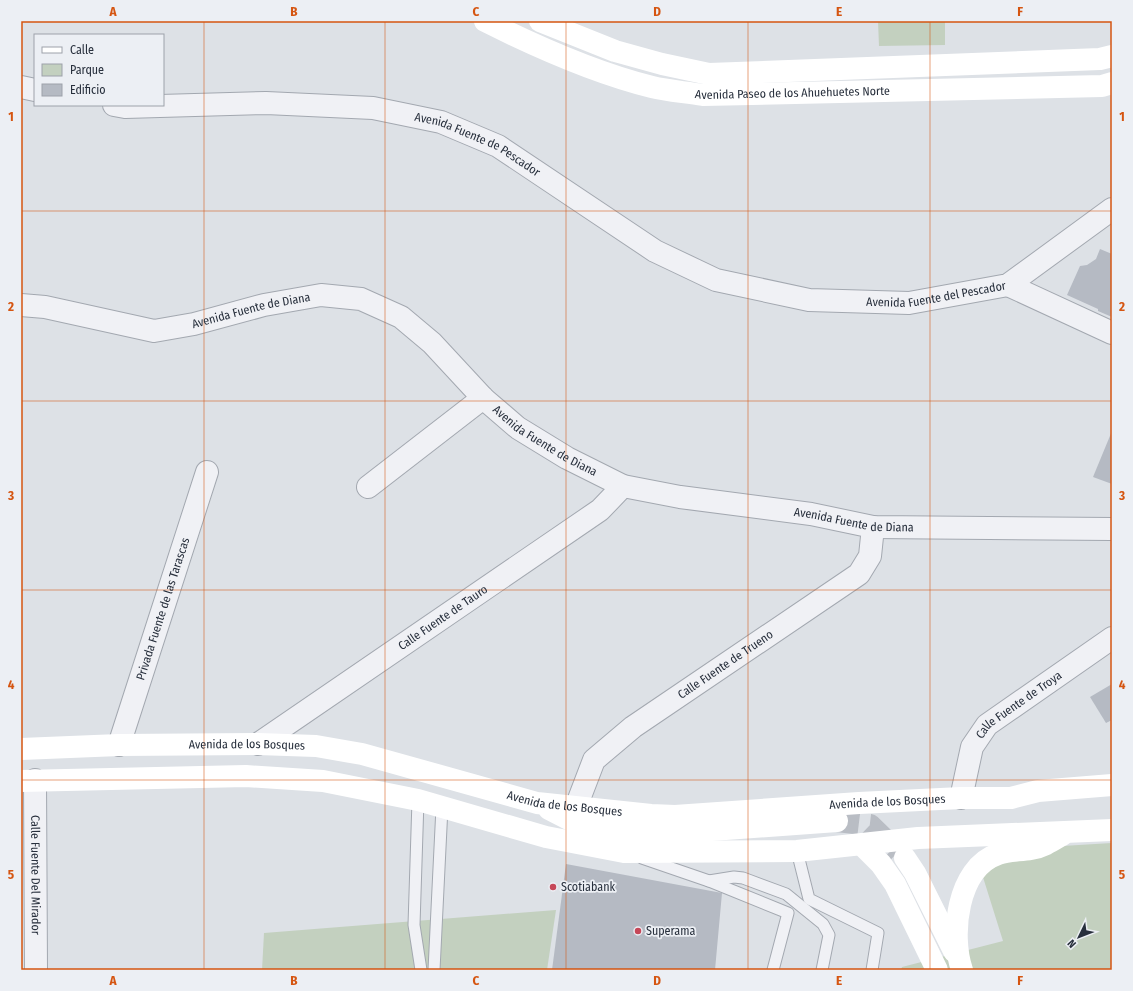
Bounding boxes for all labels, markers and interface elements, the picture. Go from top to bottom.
text: A [108,4,117,19]
text: B [290,4,298,19]
text: C [473,4,480,19]
text: D [653,4,661,19]
text: E [836,4,842,19]
text: F [1017,4,1023,19]
legend [34,34,164,106]
text: Calle [70,43,94,57]
text: Parque [70,63,104,77]
text: Edificio [70,83,106,97]
street label: Avenida Paseo de los Ahuehuetes Norte [694,84,890,102]
text: 1 [8,109,14,124]
text: 1 [1119,109,1125,124]
street label: Avenida Fuente de Pescador [413,110,544,180]
street label: Avenida Fuente del Pescador [866,278,1008,310]
street label: Avenida Fuente de Diana [190,290,311,331]
text: 2 [7,299,14,314]
text: 2 [1118,299,1125,314]
street label: Avenida Fuente de Diana [490,403,600,479]
text: 3 [7,488,14,503]
text: 3 [1118,488,1125,503]
street label: Avenida Fuente de Diana [793,505,914,534]
street label: Privada Fuente de las Tarascas [133,536,192,682]
street label: Calle Fuente de Tauro [396,582,490,653]
street label: Calle Fuente de Trueno [675,627,776,702]
street label: Calle Fuente de Troya [973,668,1064,741]
text: 4 [8,677,15,692]
text: 4 [1119,677,1126,692]
street label: Avenida de los Bosques [189,737,305,753]
street label: Avenida de los Bosques [505,788,623,819]
street label: Avenida de los Bosques [829,792,946,812]
street label: Calle Fuente Del Mirador [28,815,43,936]
text: 5 [8,867,14,882]
text: 5 [1119,867,1125,882]
place label: Scotiabank [561,880,615,894]
marker: Scotiabank [548,882,558,892]
north arrow [1059,917,1099,957]
place label: Superama [646,924,695,938]
marker: Superama [633,926,643,936]
text: N [1065,937,1079,950]
text: A [108,973,117,988]
text: B [290,973,298,988]
text: C [473,973,480,988]
text: D [653,973,661,988]
text: E [836,973,842,988]
text: F [1017,973,1023,988]

